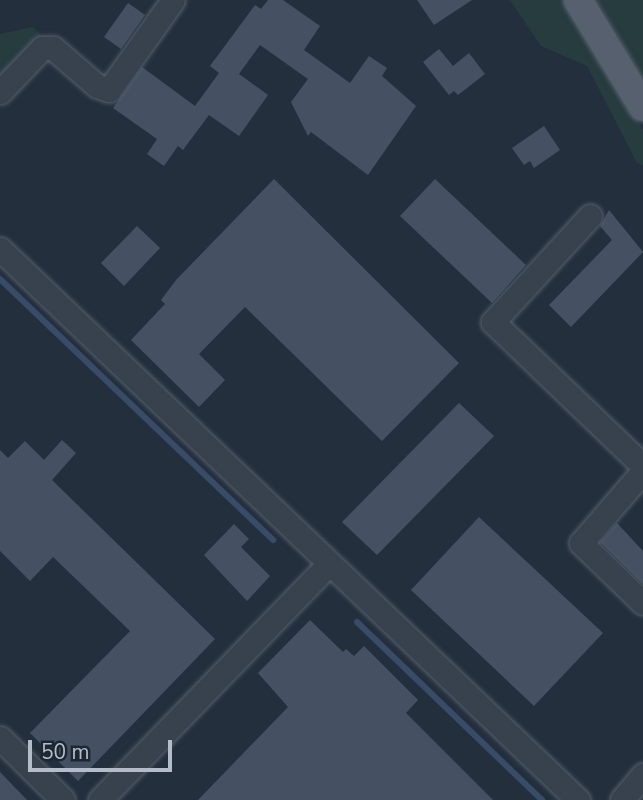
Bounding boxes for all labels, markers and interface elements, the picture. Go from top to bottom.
scale bar [32,726,175,770]
text: 50 m [41,738,90,766]

